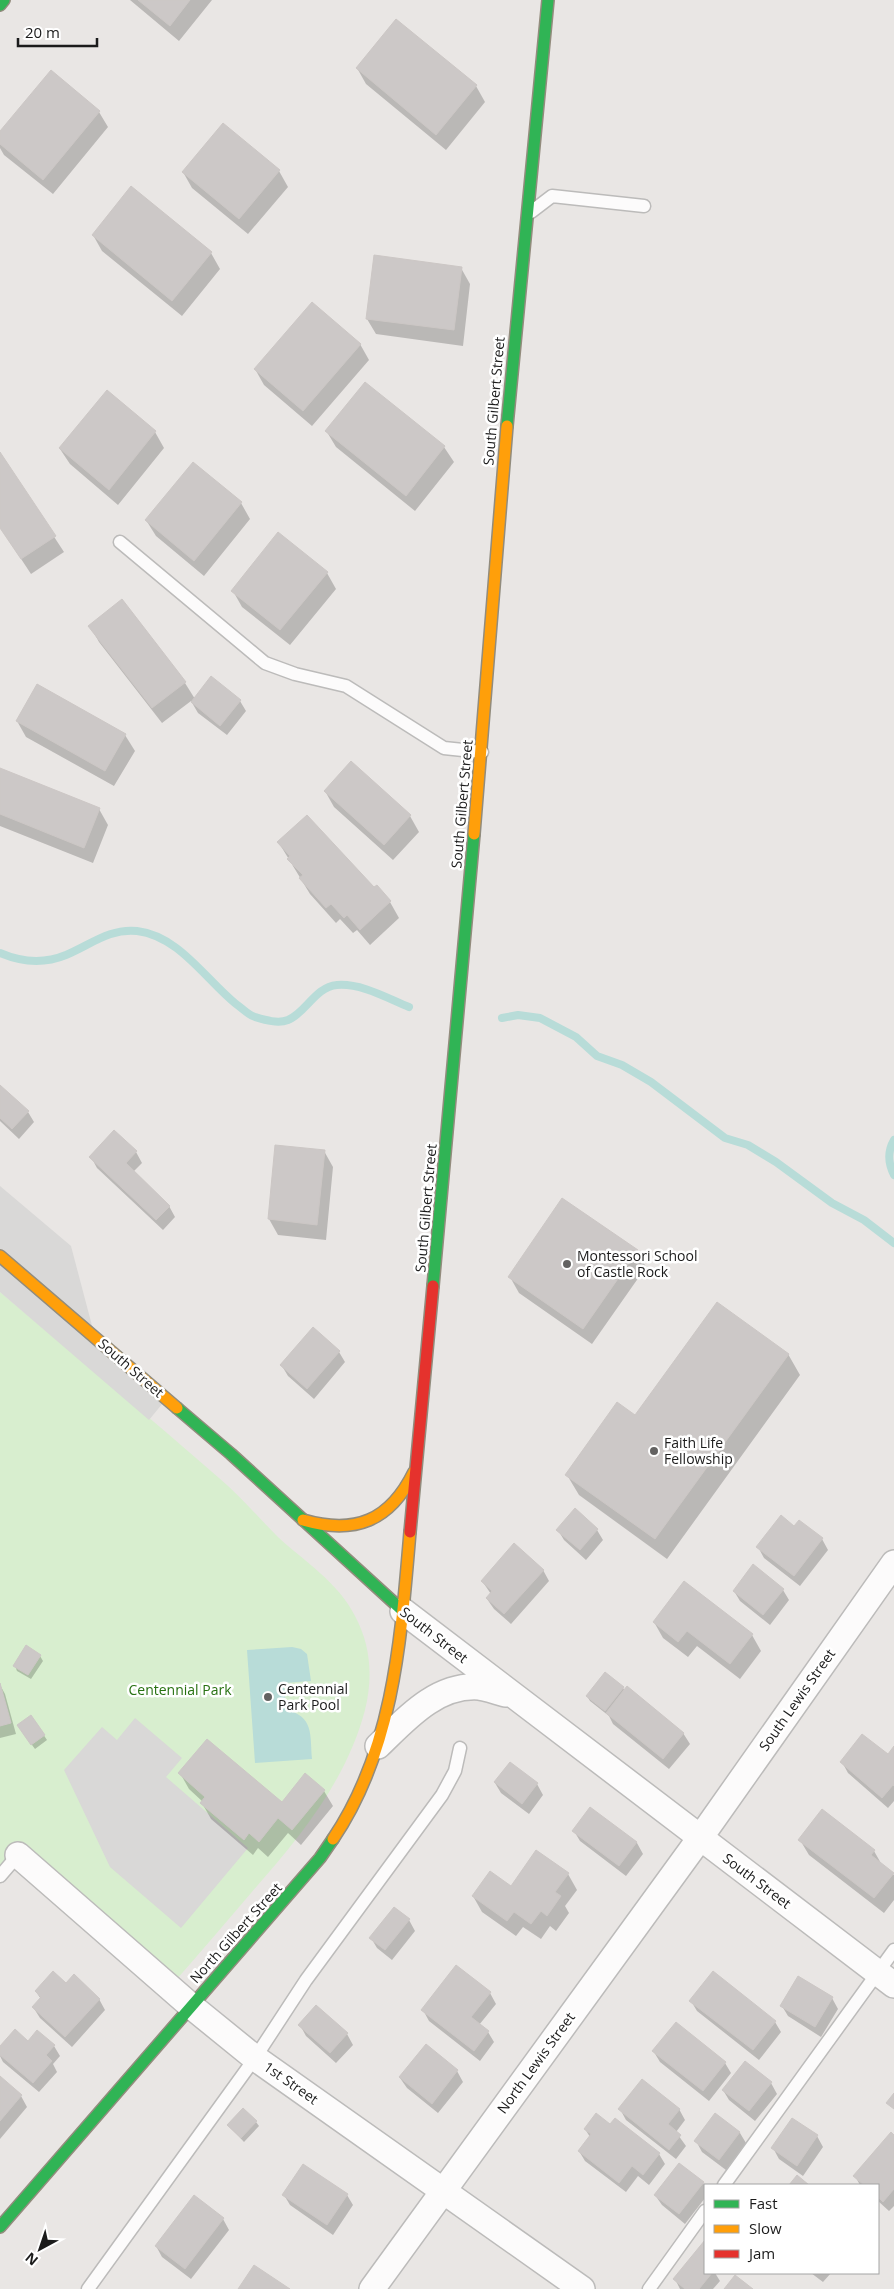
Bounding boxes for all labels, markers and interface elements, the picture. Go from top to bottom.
scale bar [18,15,96,47]
text: 20 m [25,22,60,42]
street label: South Gilbert Street [478,336,509,466]
street label: South Gilbert Street [446,739,477,869]
street label: South Gilbert Street [410,1143,441,1273]
place label: Montessori School of Castle Rock [577,1246,697,1281]
marker: Montessori School of Castle Rock [561,1258,573,1270]
street label: South Street [95,1334,168,1401]
place label: Faith Life Fellowship [664,1433,733,1468]
marker: Faith Life Fellowship [648,1445,660,1457]
street label: South Street [397,1602,472,1667]
street label: South Lewis Street [754,1645,839,1755]
place label: Centennial Park Pool [278,1679,348,1714]
park label: Centennial Park [128,1680,232,1699]
marker: Centennial Park Pool [262,1691,274,1703]
street label: South Street [719,1849,795,1913]
street label: North Gilbert Street [185,1878,286,1987]
street label: North Lewis Street [492,2008,579,2117]
street label: 1st Street [260,2057,322,2108]
legend [704,2184,879,2274]
text: Fast [749,2193,778,2213]
text: Slow [749,2218,782,2238]
north arrow [15,2224,65,2274]
text: Jam [747,2243,775,2263]
text: N [21,2248,42,2270]

